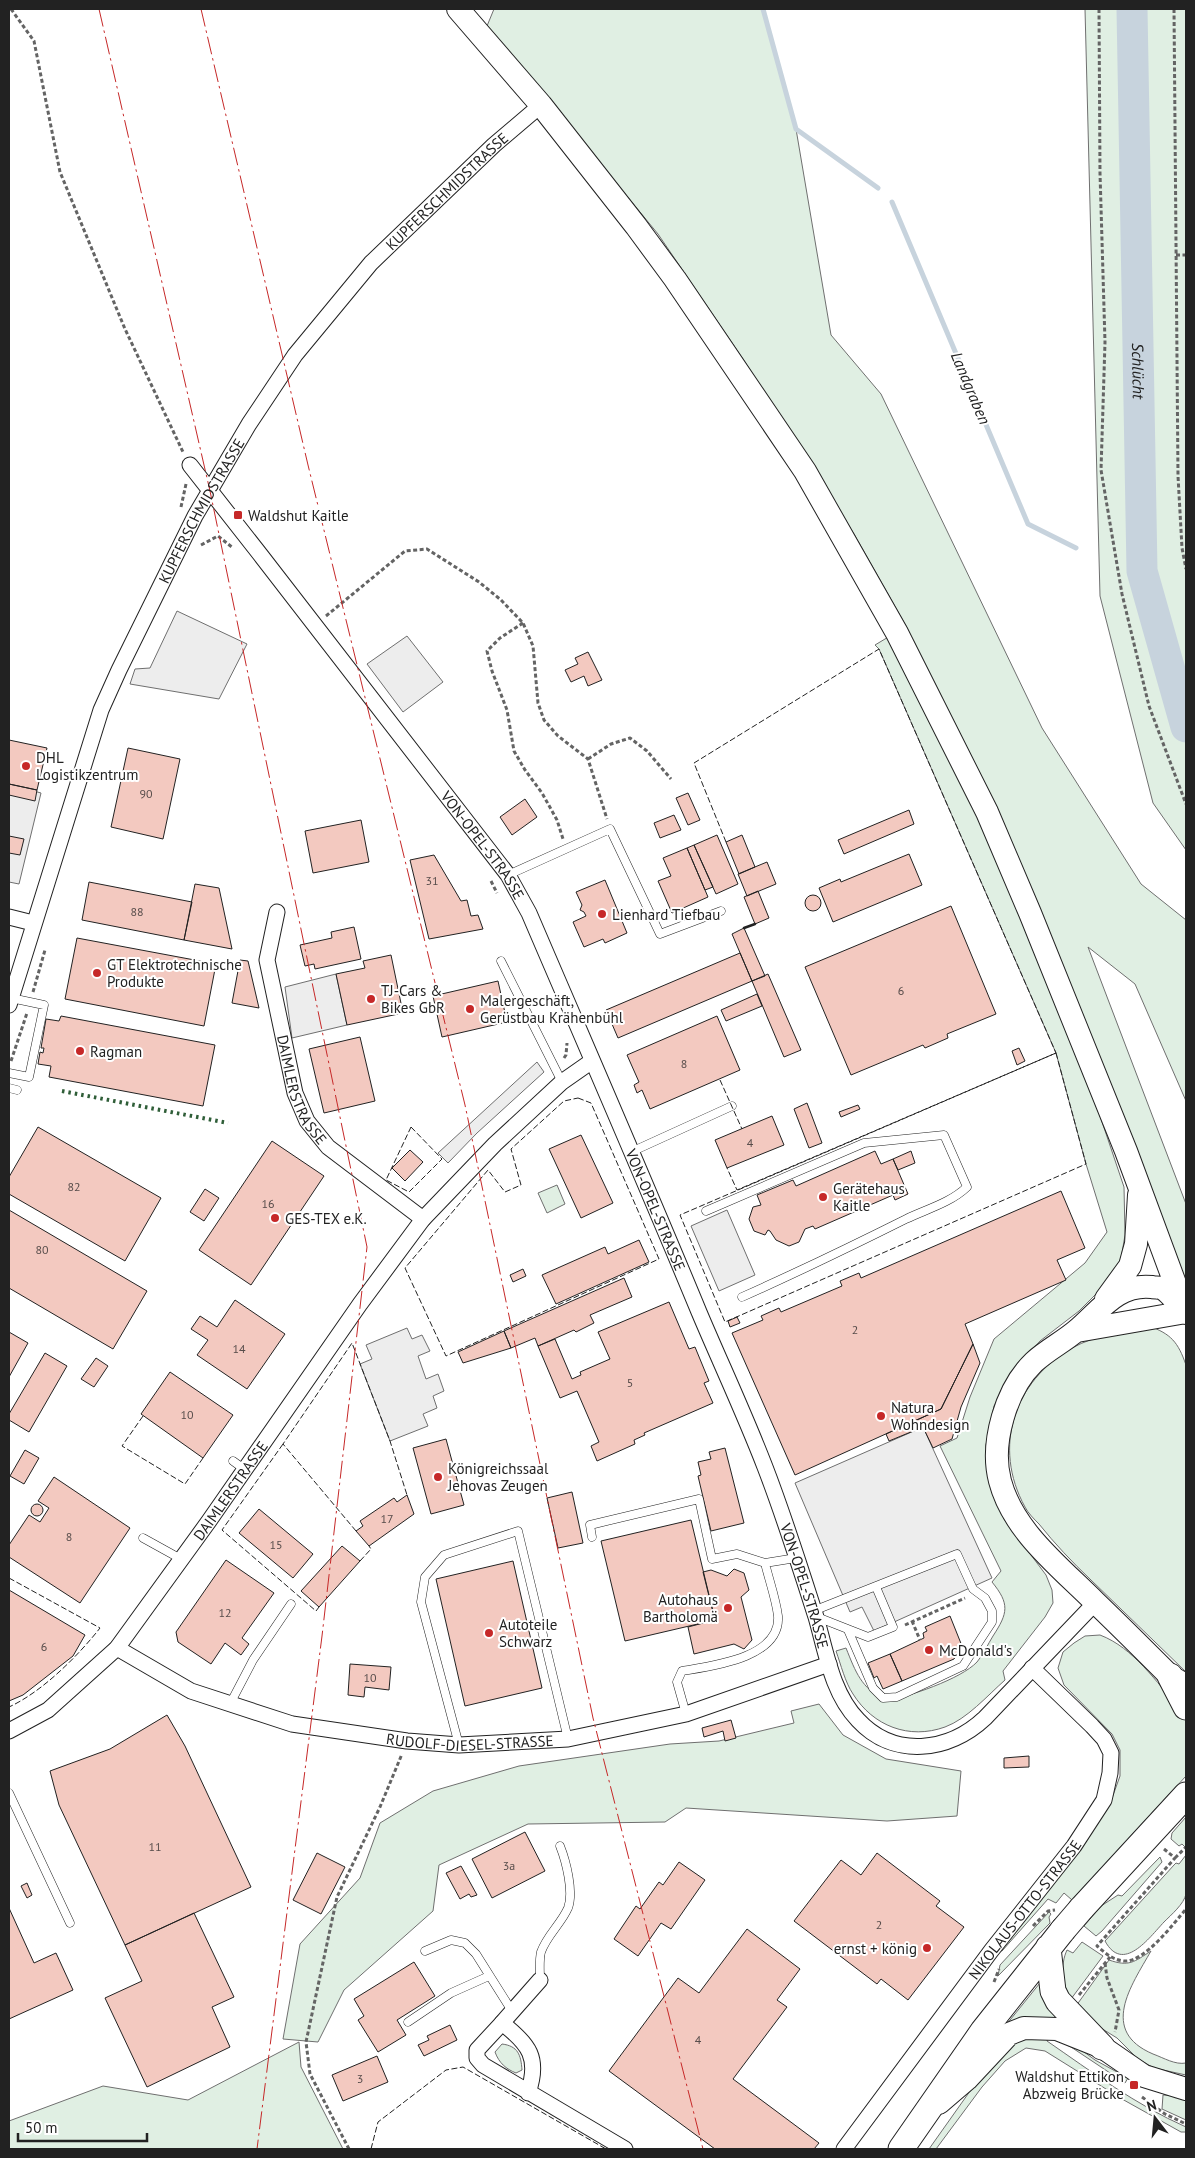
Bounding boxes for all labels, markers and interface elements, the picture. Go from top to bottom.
street label: KUPFERSCHMIDSTRASSE [381,128,512,254]
water label: Schlücht [1128,343,1149,400]
water label: Landgraben [947,349,995,427]
street label: KUPFERSCHMIDSTRASSE [154,435,248,586]
place label: Waldshut Kaitle [248,506,349,525]
marker: Waldshut Kaitle [232,509,244,521]
place label: DHL Logistikzentrum [36,748,138,784]
marker: DHL Logistikzentrum [20,760,32,772]
house number: 90 [139,786,153,801]
street label: VON-OPEL-STRASSE [437,786,529,903]
house number: 31 [425,873,439,888]
house number: 88 [130,904,144,919]
place label: Lienhard Tiefbau [612,905,720,924]
marker: Lienhard Tiefbau [596,908,608,920]
place label: GT Elektrotechnische Produkte [107,955,242,991]
marker: GT Elektrotechnische Produkte [91,967,103,979]
place label: TJ-Cars & Bikes GbR [381,981,445,1017]
house number: 6 [898,983,904,998]
place label: Malergeschäft, Gerüstbau Krähenbühl [480,991,624,1027]
marker: TJ-Cars & Bikes GbR [365,993,377,1005]
marker: Malergeschäft, Gerüstbau Krähenbühl [464,1003,476,1015]
street label: DAIMLERSTRASSE [273,1033,331,1148]
place label: Ragman [90,1042,142,1061]
marker: Ragman [74,1045,86,1057]
house number: 8 [681,1056,687,1071]
house number: 4 [747,1135,754,1150]
street label: VON-OPEL-STRASSE [622,1145,690,1273]
house number: 82 [67,1179,81,1194]
place label: Gerätehaus Kaitle [833,1179,905,1215]
marker: Gerätehaus Kaitle [817,1191,829,1203]
house number: 16 [261,1196,275,1211]
place label: GES-TEX e.K. [285,1209,367,1228]
marker: GES-TEX e.K. [269,1212,281,1224]
house number: 80 [35,1242,49,1257]
house number: 2 [852,1322,858,1337]
house number: 14 [232,1341,246,1356]
house number: 5 [627,1375,633,1390]
place label: Natura Wohndesign [891,1398,970,1434]
house number: 10 [180,1407,194,1422]
marker: Natura Wohndesign [875,1410,887,1422]
street label: DAIMLERSTRASSE [189,1437,271,1544]
place label: Königreichssaal Jehovas Zeugen [447,1459,549,1495]
marker: Königreichssaal Jehovas Zeugen [432,1471,444,1483]
house number: 17 [380,1511,394,1526]
street label: VON-OPEL-STRASSE [776,1520,833,1651]
house number: 8 [66,1529,72,1544]
house number: 15 [269,1537,283,1552]
place label: Autohaus Bartholomä [643,1590,718,1626]
marker: Autohaus Bartholomä [722,1602,734,1614]
house number: 12 [218,1605,232,1620]
place label: Autoteile Schwarz [499,1615,557,1651]
marker: Autoteile Schwarz [483,1627,495,1639]
house number: 6 [41,1639,47,1654]
place label: McDonald's [939,1641,1012,1660]
marker: McDonald's [923,1644,935,1656]
house number: 10 [363,1670,377,1685]
street label: RUDOLF-DIESEL-STRASSE [385,1729,554,1755]
street label: NIKOLAUS-OTTO-STRASSE [964,1836,1085,1983]
house number: 11 [148,1839,162,1854]
house number: 3a [503,1858,515,1873]
house number: 2 [876,1917,882,1932]
place label: ernst + könig [834,1939,917,1958]
marker: ernst + könig [921,1942,933,1954]
house number: 4 [695,2032,702,2047]
place label: Waldshut Ettikon Abzweig Brücke [1015,2067,1124,2103]
house number: 3 [357,2071,363,2086]
marker: Waldshut Ettikon Abzweig Brücke [1128,2079,1140,2091]
north arrow [1130,2093,1180,2143]
text: N [1145,2096,1158,2115]
scale bar [18,2110,146,2142]
text: 50 m [25,2118,58,2137]

